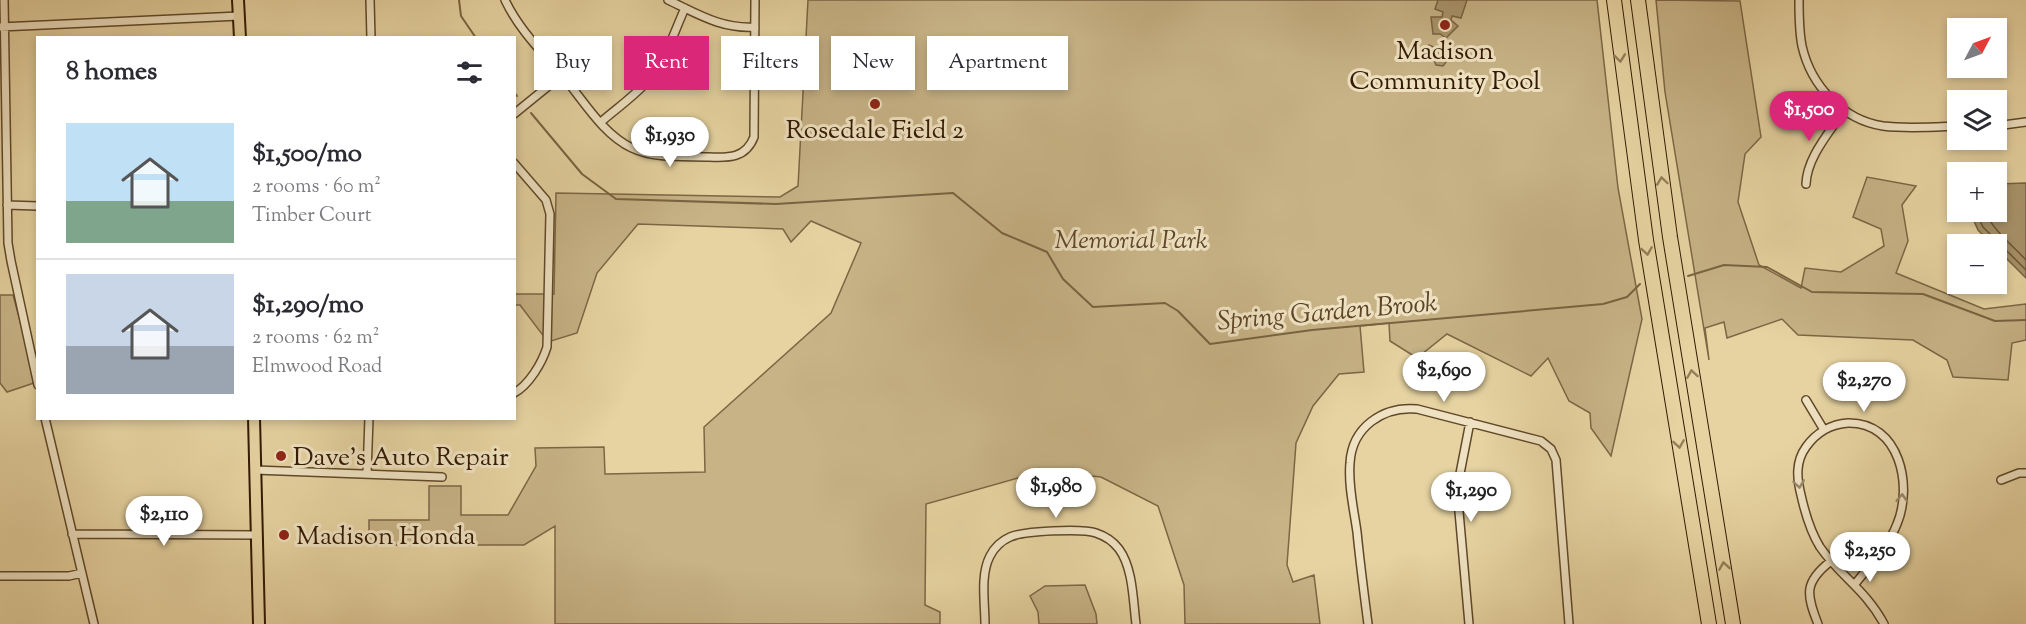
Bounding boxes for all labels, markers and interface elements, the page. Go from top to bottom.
marker: Madison Community Pool [1438,18,1452,32]
north arrow [1947,18,2007,78]
map controls [1947,18,2007,294]
place label: Madison Community Pool [1349,34,1541,101]
chip: Buy [534,36,612,90]
chip: Rent [624,36,709,90]
chip: Filters [721,36,819,90]
chip: New [831,36,915,90]
chip: Apartment [927,36,1068,90]
text: 8 homes [66,54,157,91]
one-way arrow [1614,54,1626,63]
icon: filters [453,56,486,89]
button: layers [1947,90,2007,150]
pin: $1,500 [1760,91,1858,142]
text: $1,500 [1784,96,1834,125]
marker: Rosedale Field 2 [868,97,882,111]
place label: Rosedale Field 2 [786,113,964,150]
pin: $1,930 [621,117,719,168]
text: $1,930 [645,122,695,151]
text: $1,500/mo [252,136,362,173]
icon: home [114,147,186,219]
button: + [1947,162,2007,222]
text: 2 rooms · 60 m² [252,173,381,202]
one-way arrow [1656,177,1668,186]
text: Timber Court [252,202,371,231]
park label: Memorial Park [1055,223,1208,260]
button: − [1947,234,2007,294]
one-way arrow [1641,247,1653,256]
water label: Spring Garden Brook [1216,284,1439,343]
text: $1,290/mo [252,287,364,324]
icon: home [114,298,186,370]
text: 2 rooms · 62 m² [252,324,380,353]
pin: $2,690 [1395,352,1493,403]
text: Elmwood Road [252,353,382,382]
text: $2,690 [1417,357,1471,386]
pin: $2,270 [1815,362,1913,413]
text: $2,270 [1837,367,1891,396]
one-way arrow [1686,369,1699,379]
one-way arrow [1672,438,1685,448]
place label: Dave's Auto Repair [293,440,509,477]
marker: Dave's Auto Repair [274,449,288,463]
pin: $1,980 [1007,468,1105,519]
pin: $1,290 [1422,472,1520,523]
text: $1,980 [1030,473,1082,502]
text: $1,290 [1445,477,1497,506]
one-way arrow [1792,479,1804,488]
one-way arrow [1895,494,1908,503]
pin: $2,110 [115,496,213,547]
text: $2,110 [140,501,189,530]
place label: Madison Honda [296,519,476,556]
marker: Madison Honda [277,528,291,542]
pin: $2,250 [1821,532,1919,583]
text: $2,250 [1844,537,1896,566]
one-way arrow [1718,562,1731,572]

